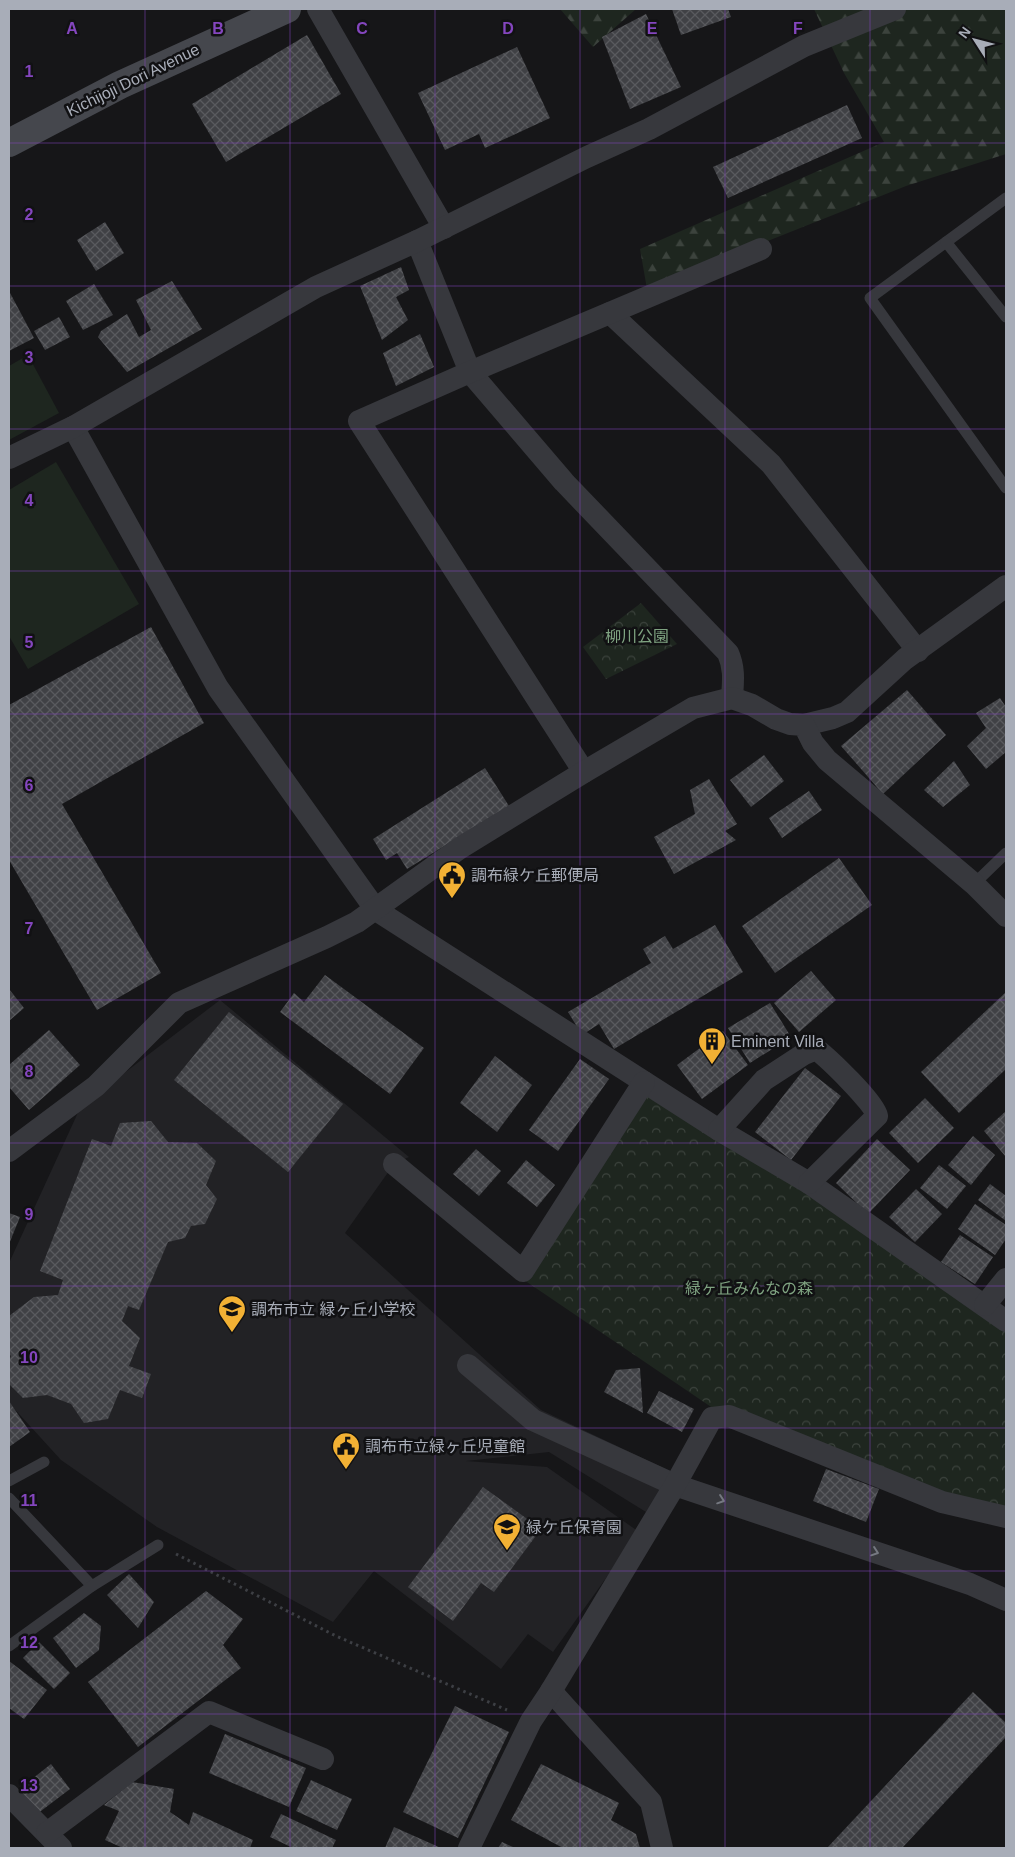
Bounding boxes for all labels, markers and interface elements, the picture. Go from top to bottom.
north arrow [950,15,1000,65]
text: A [66,20,78,37]
text: B [212,20,224,37]
text: C [356,20,368,37]
text: D [502,20,514,37]
text: E [647,20,658,37]
text: F [793,20,803,37]
text: N [955,24,974,41]
street label: Kichijoji Dori Avenue [64,40,202,120]
text: 1 [25,63,34,80]
text: 2 [25,206,34,223]
text: 3 [25,349,34,366]
text: 4 [25,492,34,509]
park label: 柳川公園 [605,628,669,645]
text: 5 [25,634,34,651]
text: 6 [25,777,34,794]
public building icon: 調布緑ケ丘郵便局 [437,860,467,899]
place label: 調布緑ケ丘郵便局 [471,867,599,884]
text: 7 [25,920,34,937]
building icon: Eminent Villa [697,1026,727,1065]
place label: Eminent Villa [731,1033,824,1050]
text: 8 [25,1063,34,1080]
text: 9 [25,1206,34,1223]
park label: 緑ヶ丘みんなの森 [685,1280,813,1297]
school or university icon: 調布市立 緑ヶ丘小学校 [217,1294,247,1333]
place label: 調布市立 緑ヶ丘小学校 [251,1301,415,1318]
text: 10 [20,1349,38,1366]
public building icon: 調布市立緑ヶ丘児童館 [331,1431,361,1470]
place label: 調布市立緑ヶ丘児童館 [365,1438,525,1455]
text: 11 [21,1492,38,1509]
one-way arrow [717,1495,725,1505]
school or university icon: 緑ケ丘保育園 [492,1512,522,1551]
place label: 緑ケ丘保育園 [526,1519,622,1536]
one-way arrow [871,1546,879,1556]
text: 12 [20,1634,38,1651]
text: 13 [20,1777,38,1794]

